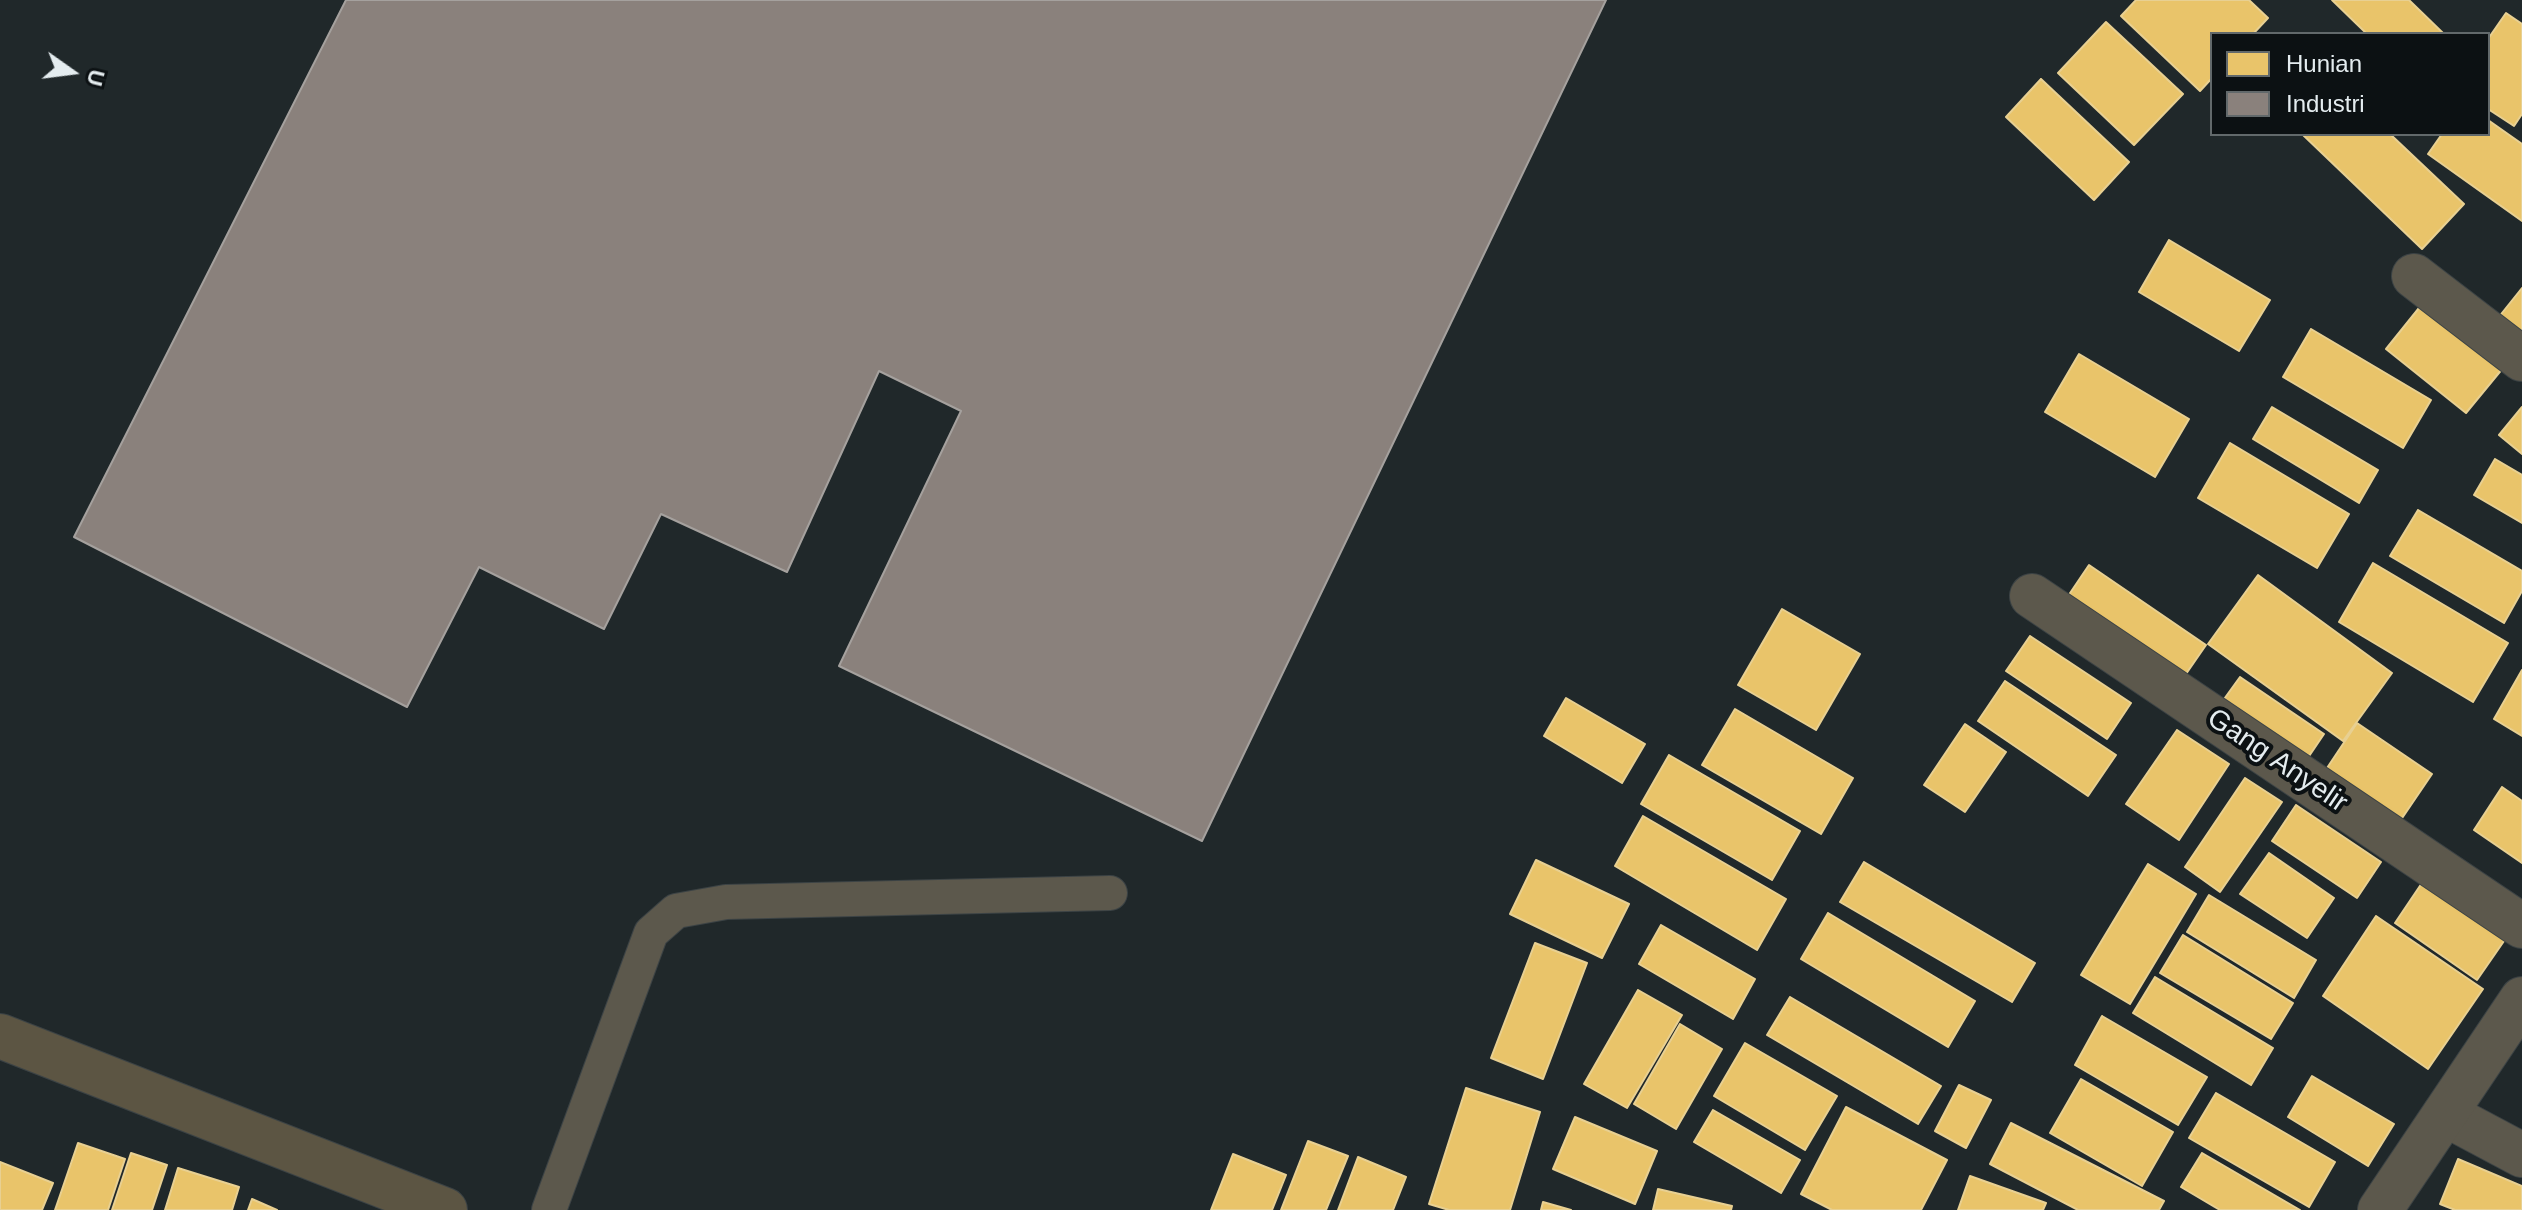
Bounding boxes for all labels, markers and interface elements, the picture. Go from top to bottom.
north arrow [32,32,112,112]
legend [2210,32,2490,136]
text: Hunian [2286,50,2362,77]
text: U [82,67,110,89]
text: Industri [2286,90,2365,117]
street label: Gang Anyelir [2201,702,2353,820]

